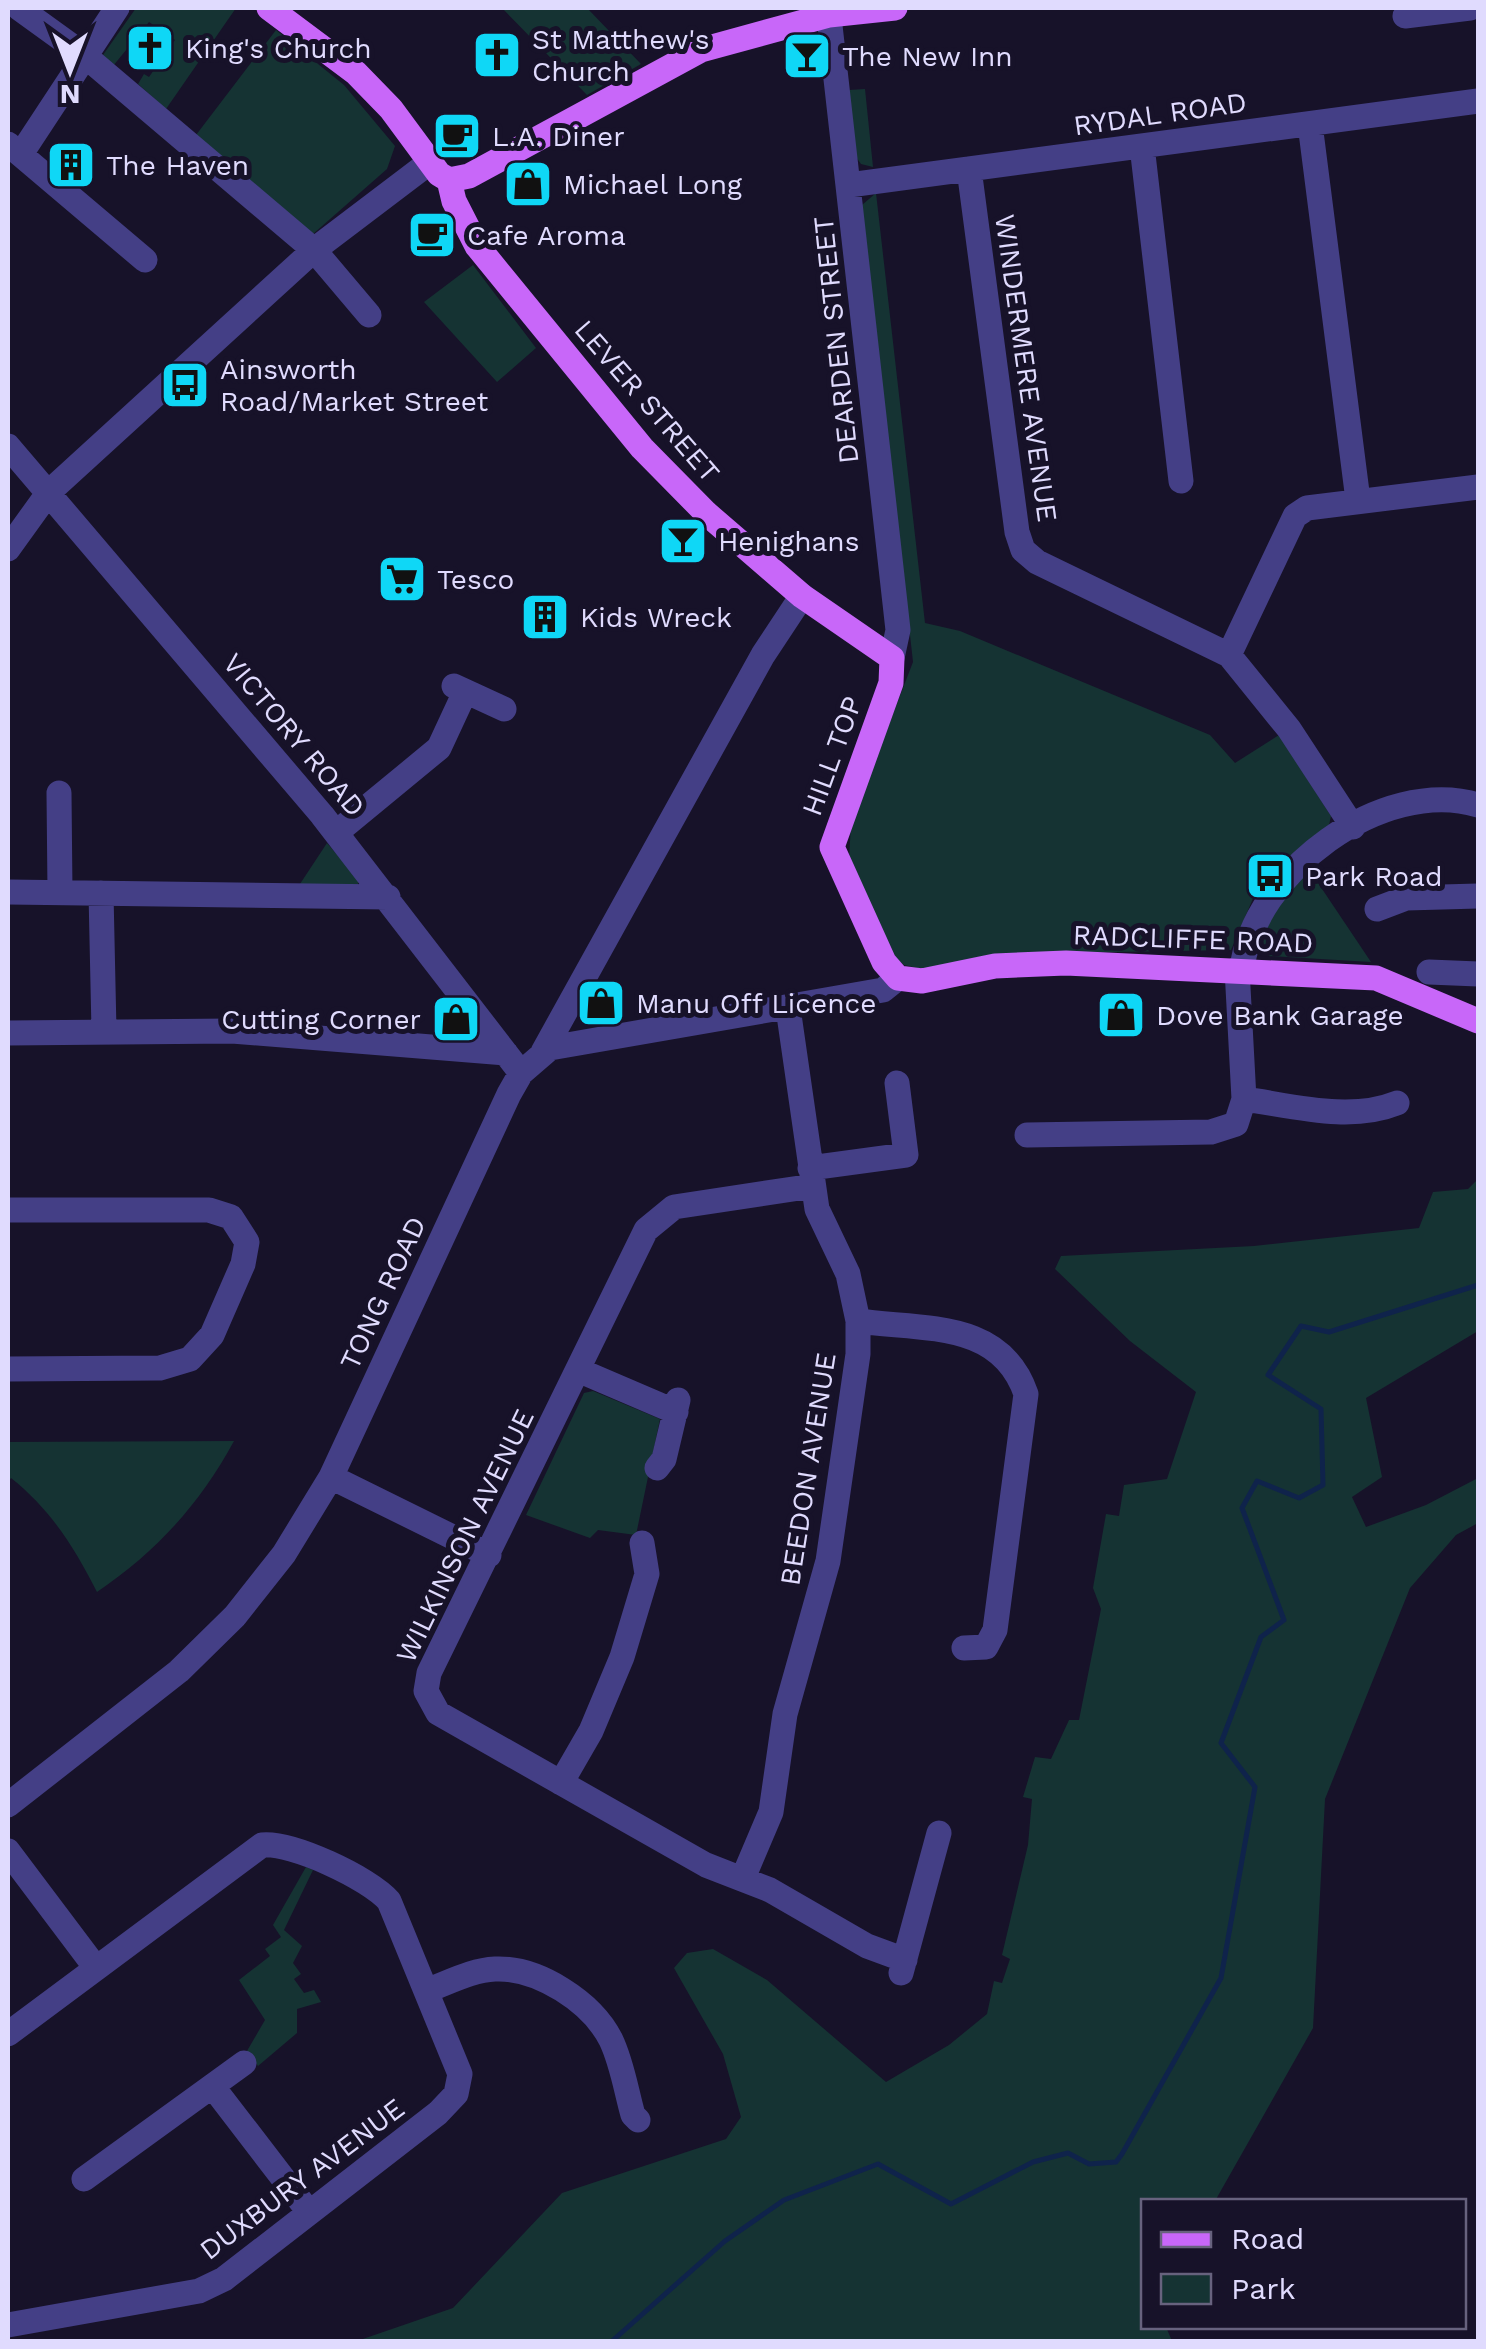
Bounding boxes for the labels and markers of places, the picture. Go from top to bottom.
church icon: King's Church [124,22,176,74]
place label: St Matthew's Church [532,23,709,88]
church icon: St Matthew's Church [471,29,523,81]
bar icon: The New Inn [781,30,833,82]
place label: King's Church [185,32,372,65]
place label: The New Inn [842,40,1013,73]
cafe icon: L.A. Diner [431,110,483,162]
place label: L.A. Diner [492,120,625,153]
building icon: The Haven [45,139,97,191]
place label: The Haven [106,149,249,182]
shop icon: Michael Long [502,158,554,210]
place label: Michael Long [563,168,742,201]
cafe icon: Cafe Aroma [406,209,458,261]
place label: Cafe Aroma [467,219,626,252]
place label: Ainsworth Road/Market Street [220,353,489,418]
bus stop icon: Ainsworth Road/Market Street [159,359,211,411]
bar icon: Henighans [657,515,709,567]
place label: Henighans [718,525,859,558]
supermarket icon: Tesco [376,553,428,605]
place label: Tesco [437,563,514,596]
building icon: Kids Wreck [519,591,571,643]
place label: Kids Wreck [580,601,732,634]
bus stop icon: Park Road [1244,850,1296,902]
place label: Park Road [1305,860,1443,893]
shop icon: Manu Off Licence [575,977,627,1029]
place label: Manu Off Licence [636,987,876,1020]
shop icon: Dove Bank Garage [1095,989,1147,1041]
shop icon: Cutting Corner [430,993,482,1045]
place label: Dove Bank Garage [1156,999,1404,1032]
place label: Cutting Corner [221,1003,421,1036]

